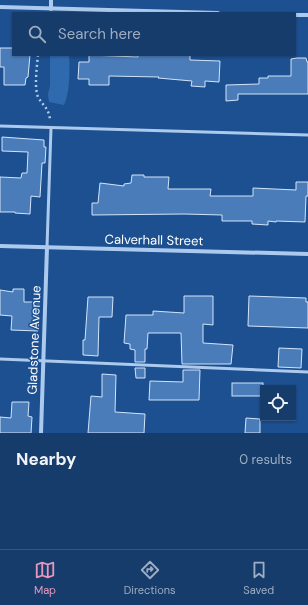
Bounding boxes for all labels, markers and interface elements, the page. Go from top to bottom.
search box [12,12,296,56]
icon: search [26,23,48,45]
text: Search here [58,24,141,44]
street label: Calverhall Street [105,231,203,249]
street label: Gladstone Avenue [24,285,44,395]
map controls [260,385,296,421]
button: locate [260,385,296,421]
text: Nearby [16,448,76,470]
text: 0 results [239,451,292,468]
tab: Map [34,559,56,597]
tab: Directions [124,559,176,597]
tab: Saved [243,559,274,597]

